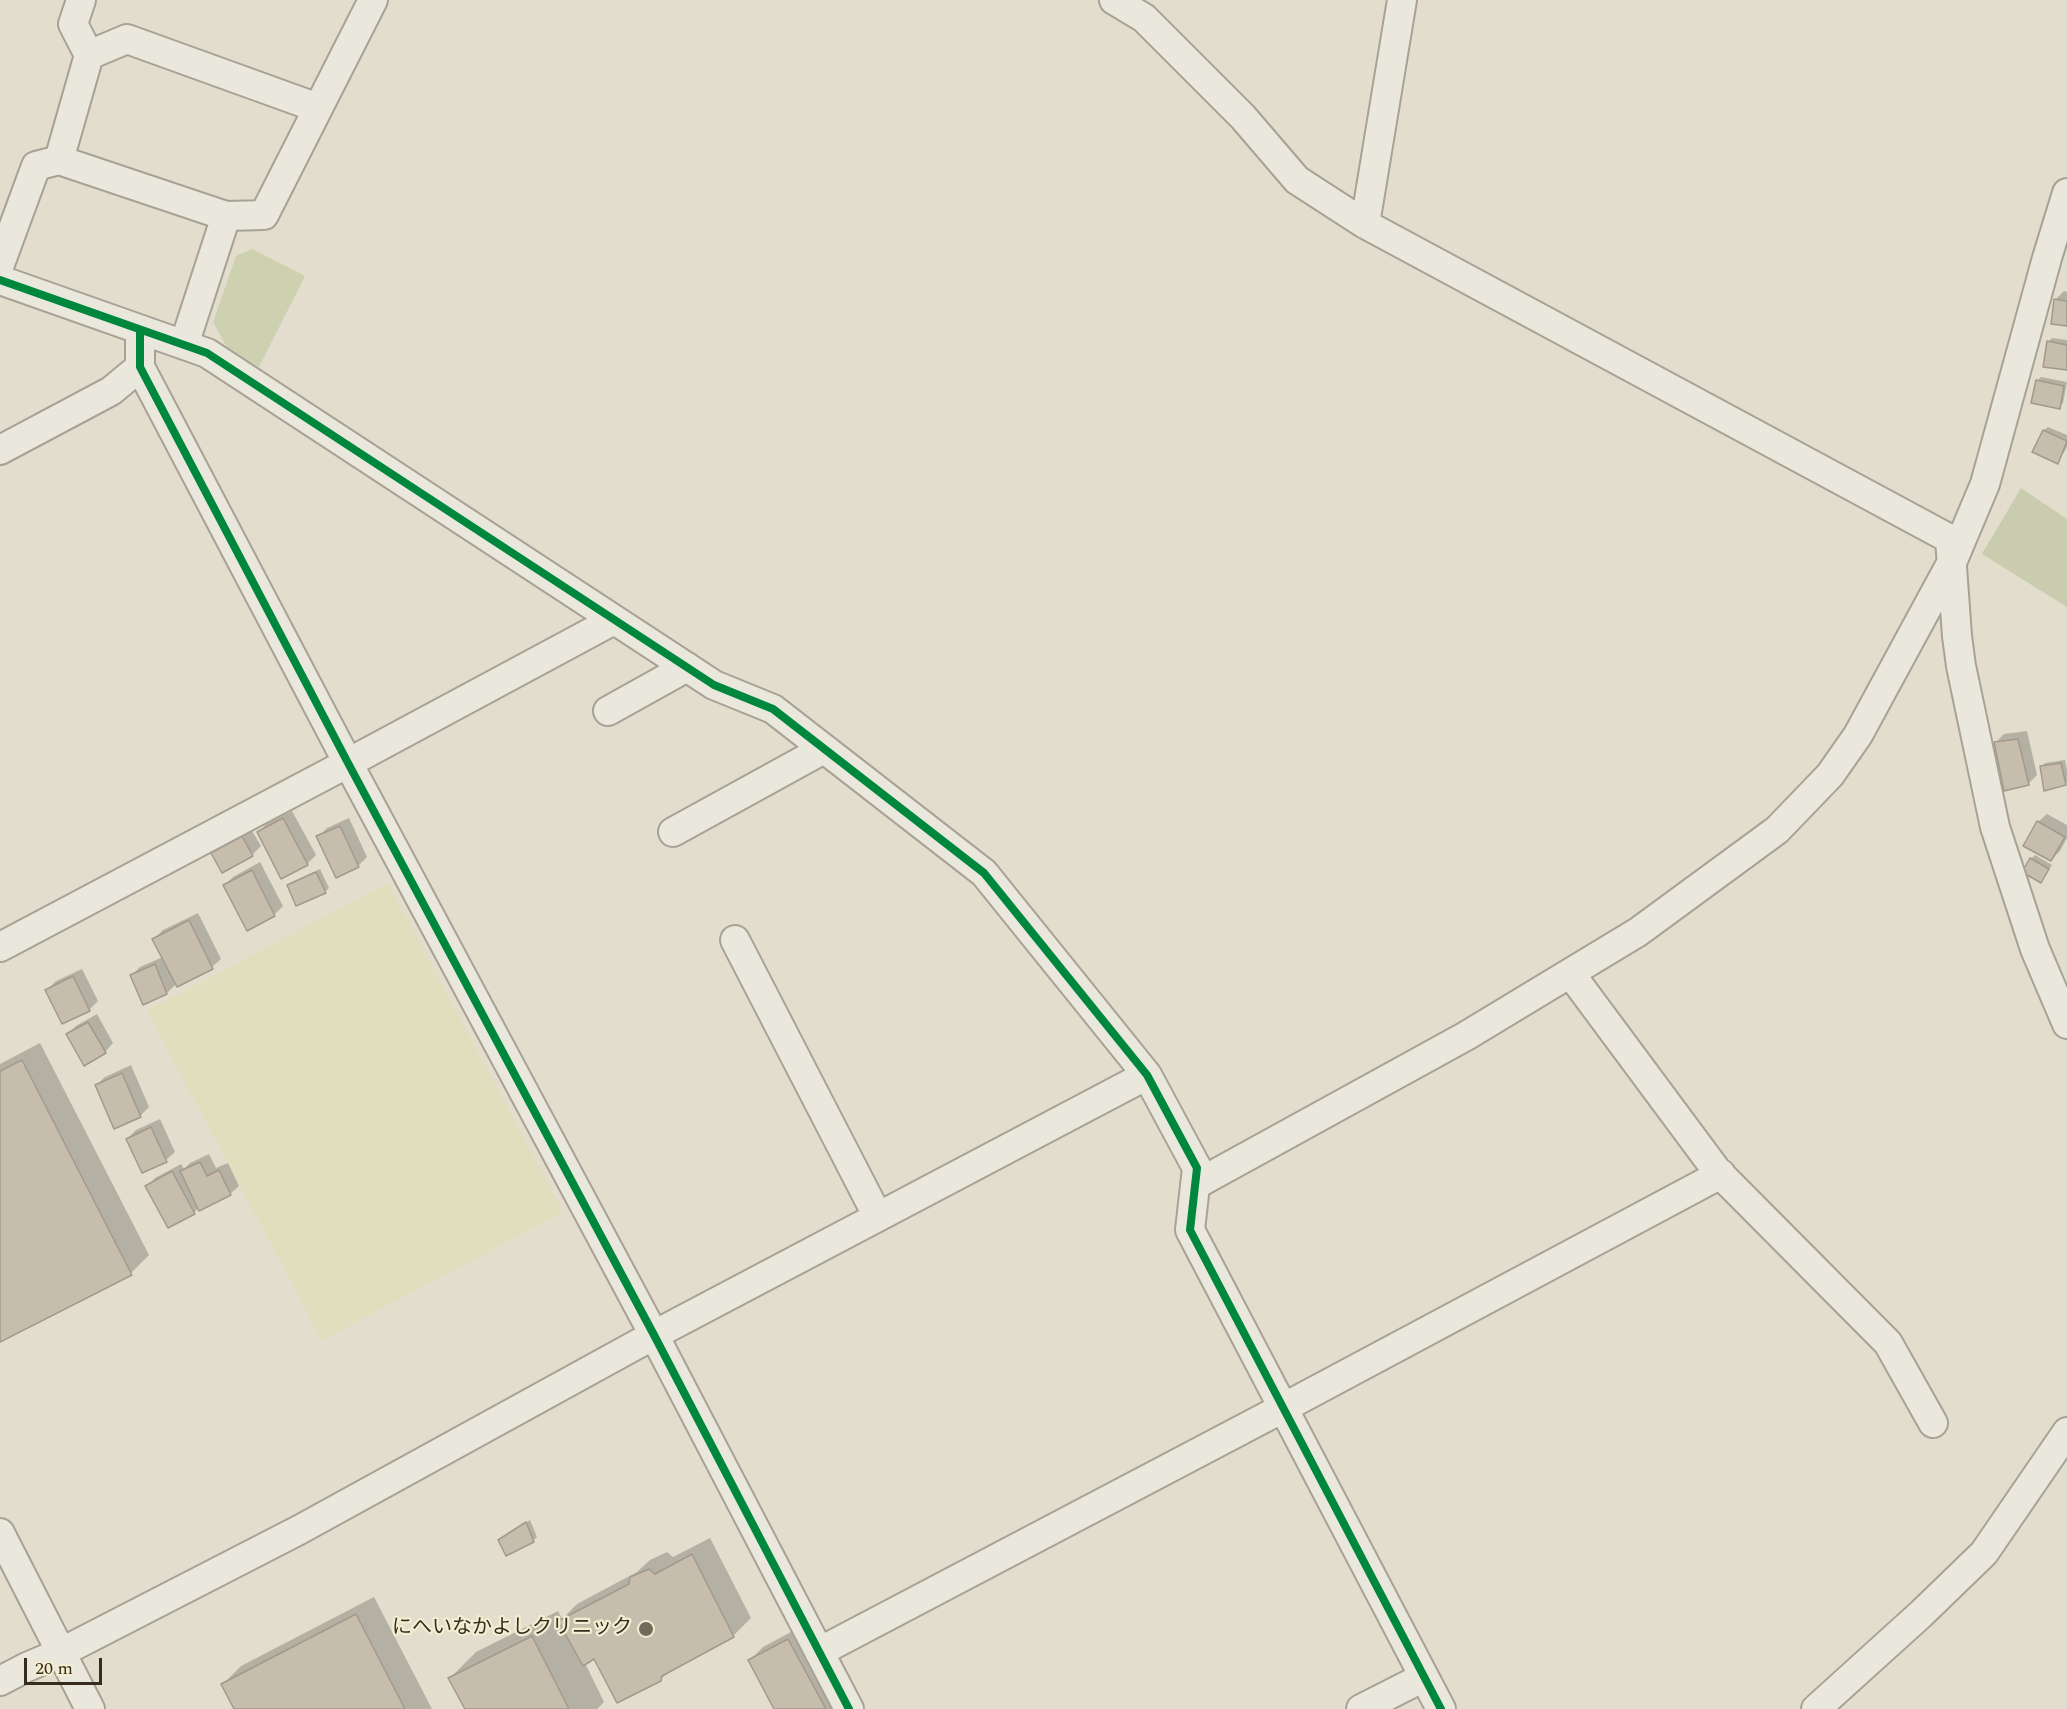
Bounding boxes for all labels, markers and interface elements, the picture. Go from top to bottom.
place label: にへいなかよしクリニック [392,1617,632,1641]
marker: にへいなかよしクリニック [637,1620,655,1638]
scale bar [27,1646,105,1684]
text: 20 m [35,1655,73,1682]

